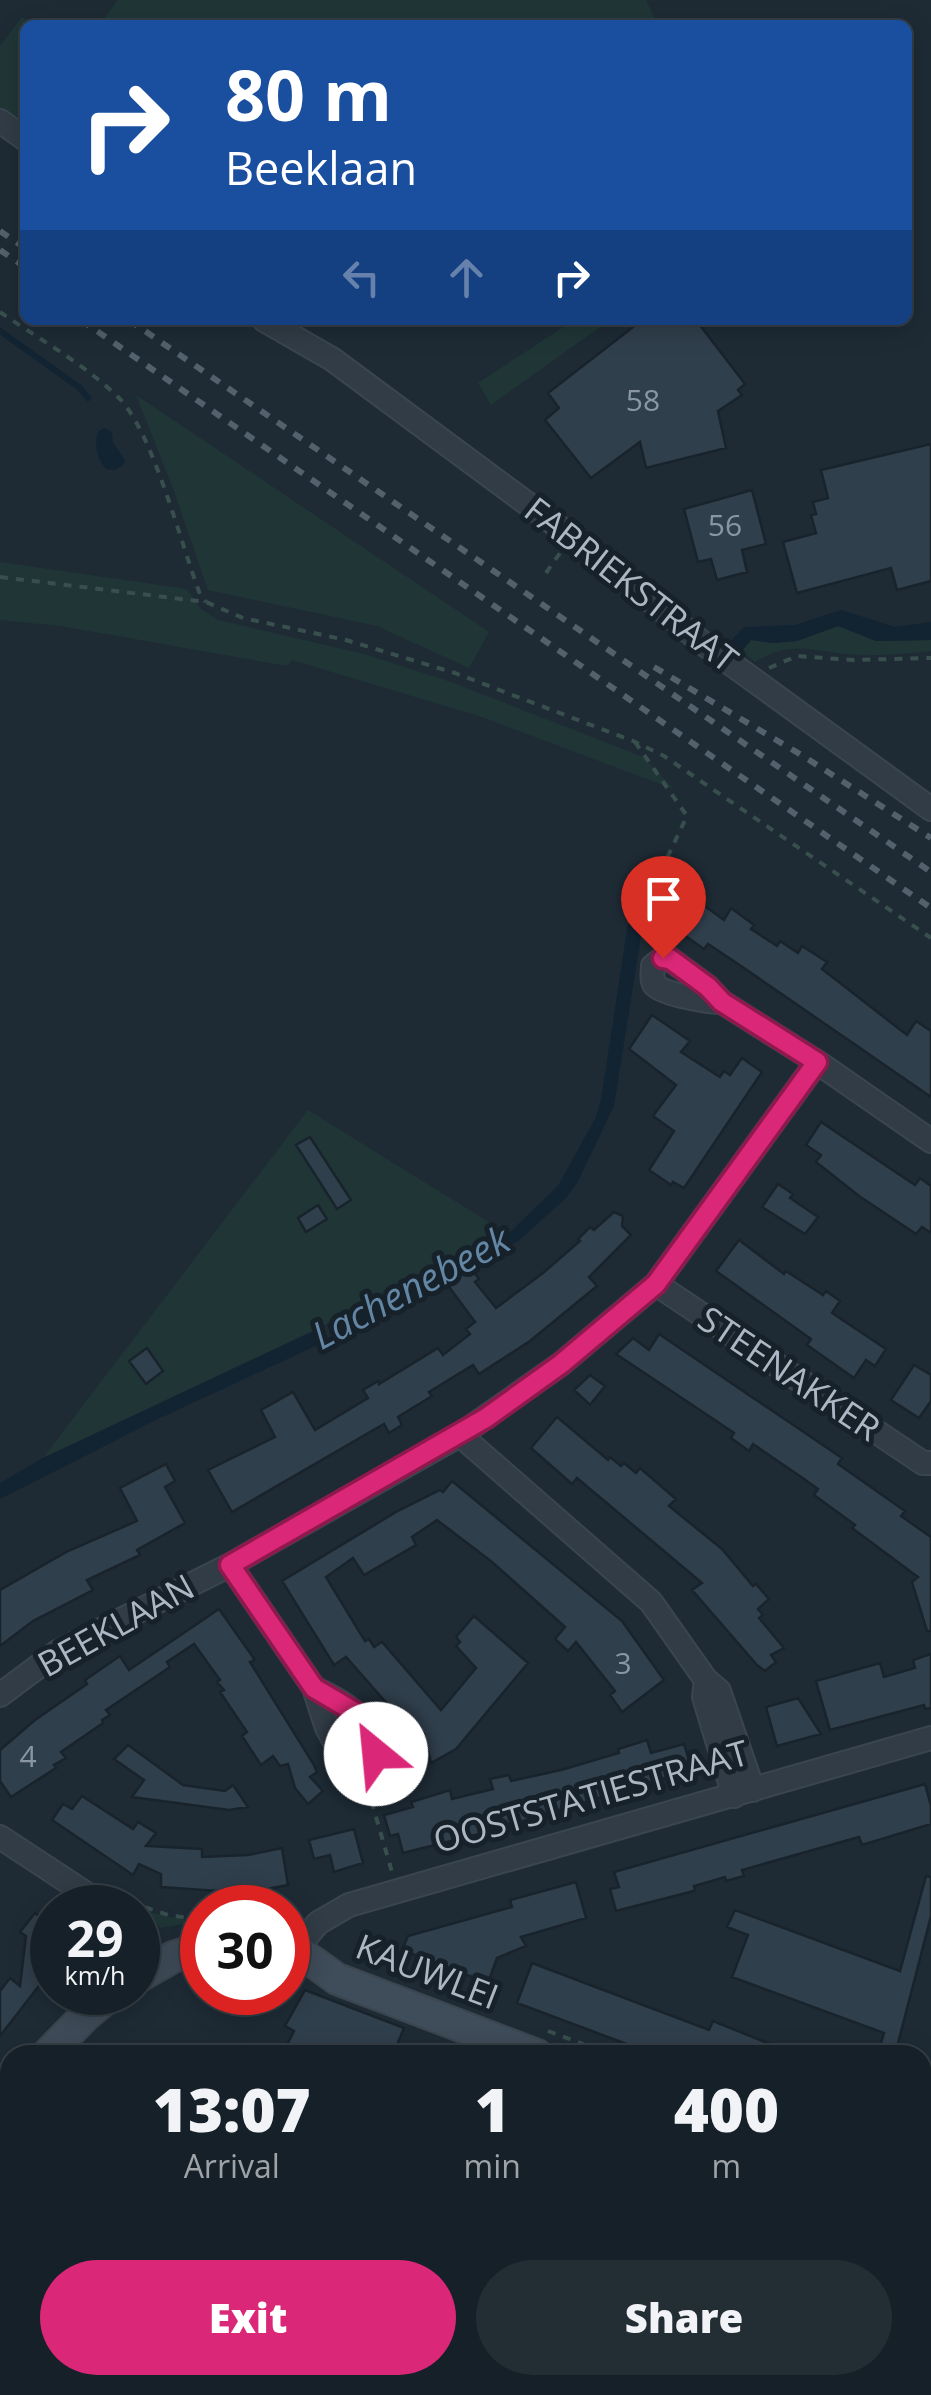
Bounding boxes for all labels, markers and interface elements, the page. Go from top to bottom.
text: 80 m [225,46,392,142]
icon: right [60,60,190,190]
text: Beeklaan [225,137,417,198]
icon: left [334,250,389,305]
icon: ahead [439,250,494,305]
icon: right [544,250,599,305]
house number: 58 [626,379,660,420]
street label: FABRIEKSTRAAT [516,486,748,682]
house number: 56 [708,504,742,545]
pin [621,856,706,959]
icon: arrive [636,871,691,926]
water label: Lachenebeek [302,1212,519,1360]
street label: STEENAKKER [690,1295,890,1451]
street label: BEEKLAAN [29,1562,202,1687]
house number: 3 [614,1642,632,1683]
position arrow [324,1702,428,1806]
street label: OOSTSTATIESTRAAT [428,1728,754,1863]
house number: 4 [19,1735,37,1776]
speed limit sign: 30 [180,1885,310,2015]
text: 29 [66,1904,124,1972]
street label: KAUWLEI [350,1922,505,2019]
text: km/h [65,1958,125,1992]
text: 13:07 [153,2068,311,2150]
text: 1 [475,2068,510,2150]
text: 400 [674,2068,779,2150]
text: Arrival [184,2144,280,2187]
text: min [464,2144,521,2187]
text: m [712,2144,741,2187]
button: Exit [40,2260,456,2375]
button: Share [476,2260,892,2375]

